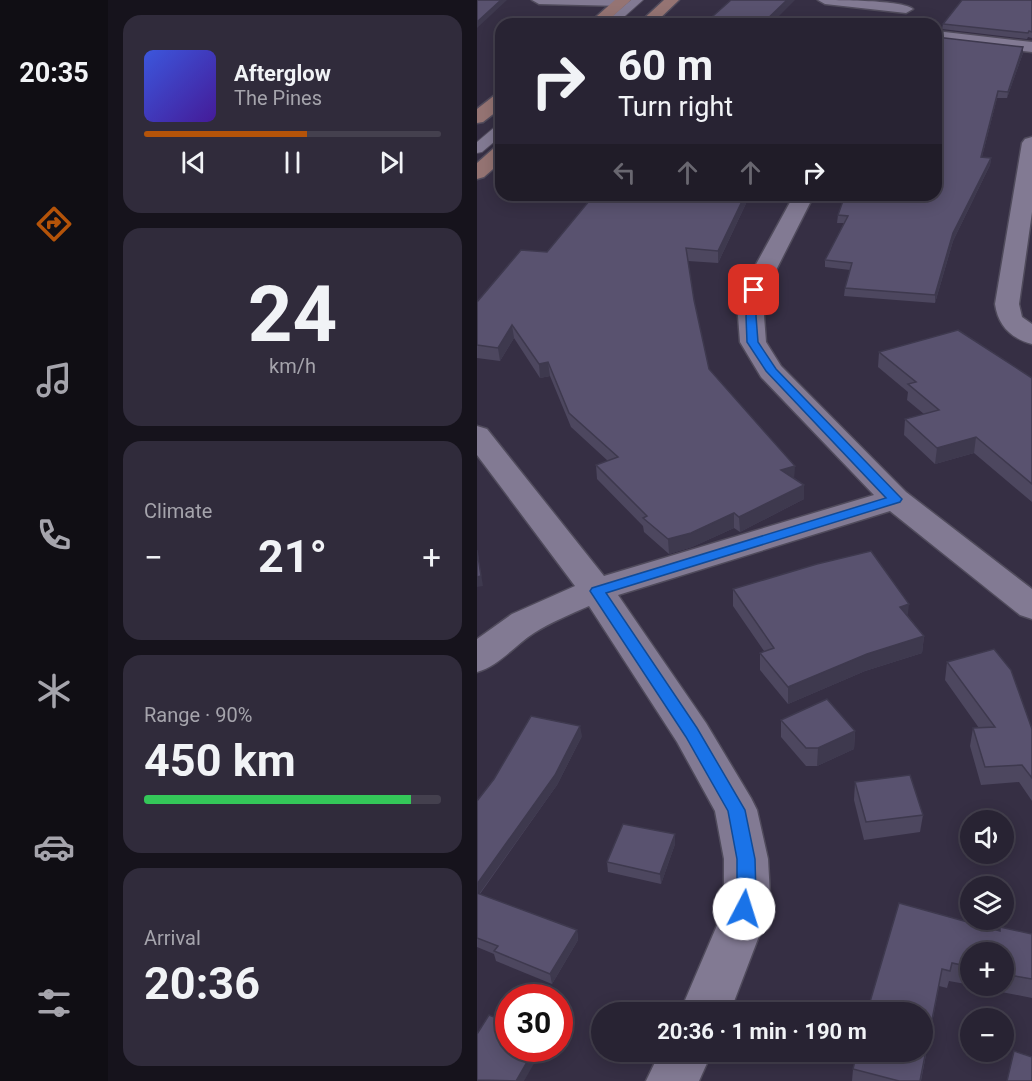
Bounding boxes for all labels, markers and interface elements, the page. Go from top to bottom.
text: 60 m [618,41,713,90]
icon: right [519,42,597,120]
text: 20:35 [19,57,89,89]
text: Afterglow [234,61,331,86]
text: The Pines [234,86,322,110]
text: Turn right [618,91,733,123]
icon: previous [177,146,210,179]
icon: pause [276,146,309,179]
icon: next [375,146,408,179]
icon: left [608,156,641,189]
icon: ahead [671,156,704,189]
icon: ahead [734,156,767,189]
icon: right [797,156,830,189]
icon: directions [33,203,75,245]
pin [728,264,779,315]
text: 24 [248,269,337,360]
icon: arrive [737,273,770,306]
text: km/h [269,354,316,378]
icon: music [33,359,75,401]
text: Climate [144,499,212,523]
icon: phone [33,514,75,556]
text: 21° [258,530,327,583]
text: − [144,538,163,577]
text: + [422,538,441,577]
icon: climate [33,670,75,712]
text: Range · 90% [144,703,252,727]
text: 450 km [144,734,296,787]
map controls [960,810,1014,1062]
button: sound [960,810,1014,864]
icon: car [33,826,75,868]
button: layers [960,876,1014,930]
position arrow [712,877,776,941]
text: Arrival [144,926,201,950]
button: + [960,942,1014,996]
text: 20:36 [144,957,260,1010]
icon: filters [33,982,75,1024]
speed limit sign: 30 [495,984,573,1062]
button: − [960,1008,1014,1062]
text: 20:36 · 1 min · 190 m [657,1019,867,1044]

